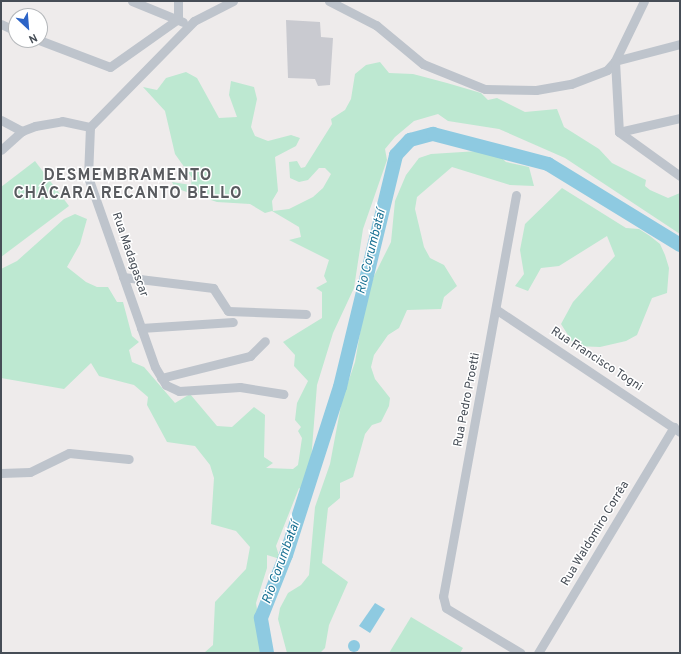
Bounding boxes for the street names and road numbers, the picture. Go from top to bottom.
street label: Rua Madagascar [108,211,150,299]
street label: Rua Francisco Togni [547,325,645,395]
street label: Rua Pedro Proetti [452,352,484,448]
street label: Rua Waldomiro Corrêa [559,479,633,589]

